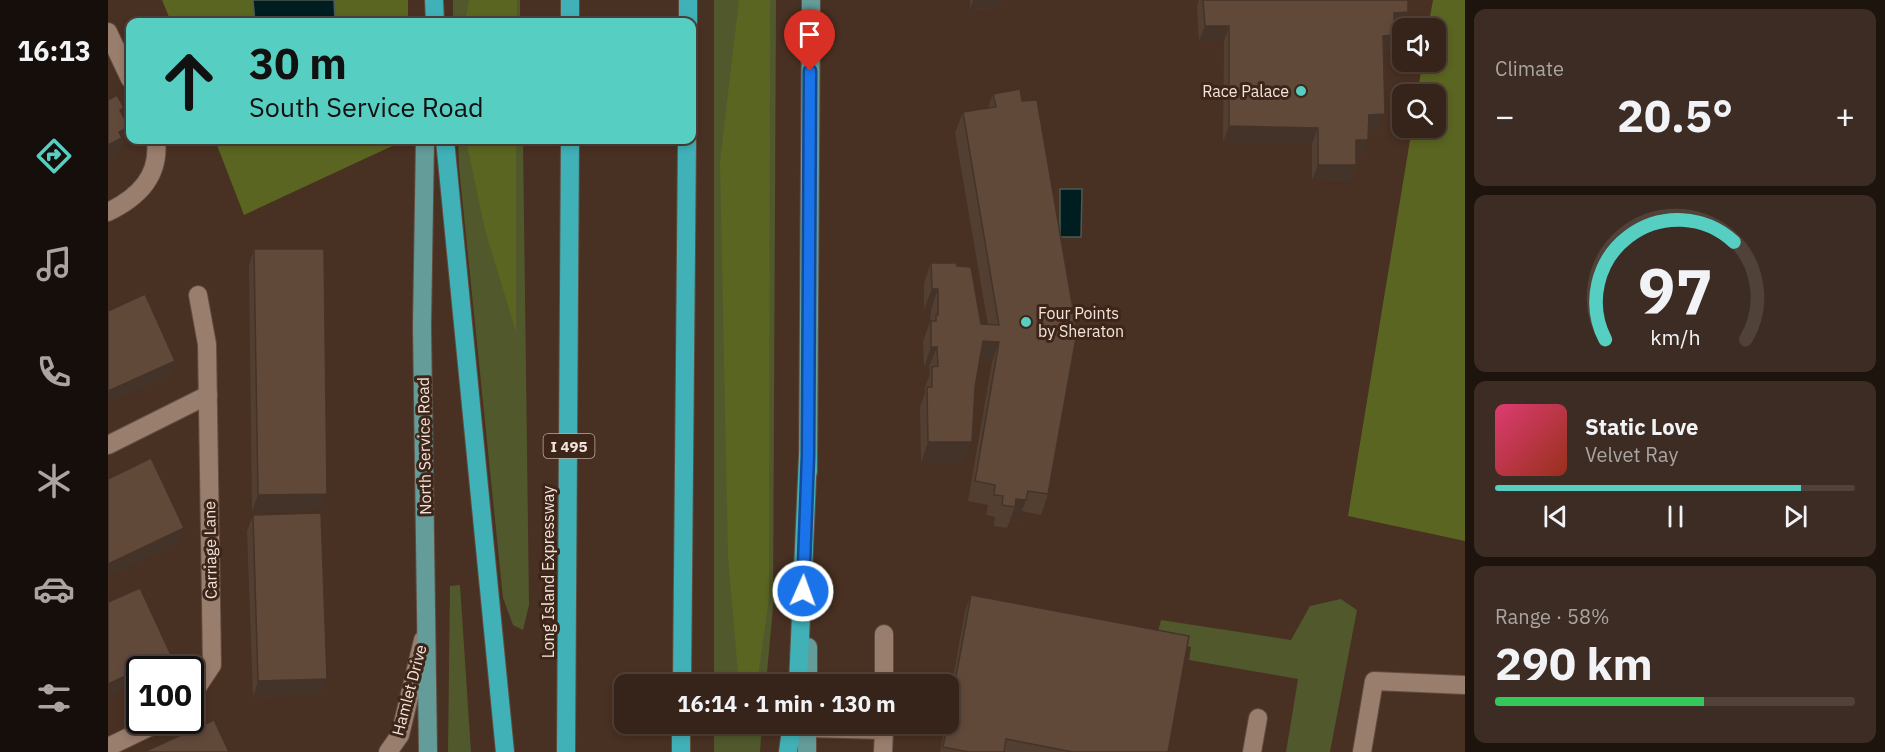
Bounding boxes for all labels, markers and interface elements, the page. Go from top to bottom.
pin [784,9,835,71]
icon: arrive [793,18,826,51]
map controls [1392,18,1446,138]
button: sound [1392,18,1446,72]
text: 16:13 [17,33,91,68]
text: 30 m [249,36,347,91]
icon: ahead [150,42,228,120]
text: Climate [1495,55,1564,82]
place label: Race Palace [1202,81,1289,101]
marker: Race Palace [1294,84,1308,98]
button: search [1392,84,1446,138]
text: 20.5° [1617,86,1733,144]
text: South Service Road [249,89,484,124]
text: − [1495,94,1515,137]
text: + [1835,94,1855,137]
icon: directions [33,135,75,177]
icon: music [33,243,75,285]
text: 97 [1638,250,1712,331]
place label: Four Points by Sheraton [1038,303,1124,341]
marker: Four Points by Sheraton [1019,315,1033,329]
text: km/h [1650,324,1700,352]
icon: phone [33,351,75,393]
street label: North Service Road [413,377,435,515]
text: Static Love [1585,412,1698,441]
road number: I 495 [544,434,594,458]
text: Velvet Ray [1585,441,1678,468]
icon: climate [33,460,75,502]
street label: Long Island Expressway [538,486,558,658]
icon: previous [1539,500,1572,533]
icon: pause [1659,500,1692,533]
icon: next [1779,500,1812,533]
street label: Carriage Lane [199,501,221,599]
position arrow [771,559,835,623]
icon: car [33,568,75,610]
text: Range · 58% [1495,603,1610,630]
text: 290 km [1495,634,1653,692]
street label: Hamlet Drive [387,642,431,738]
speed limit sign: 100 [126,656,204,734]
icon: filters [33,677,75,719]
text: 16:14 · 1 min · 130 m [677,689,896,718]

